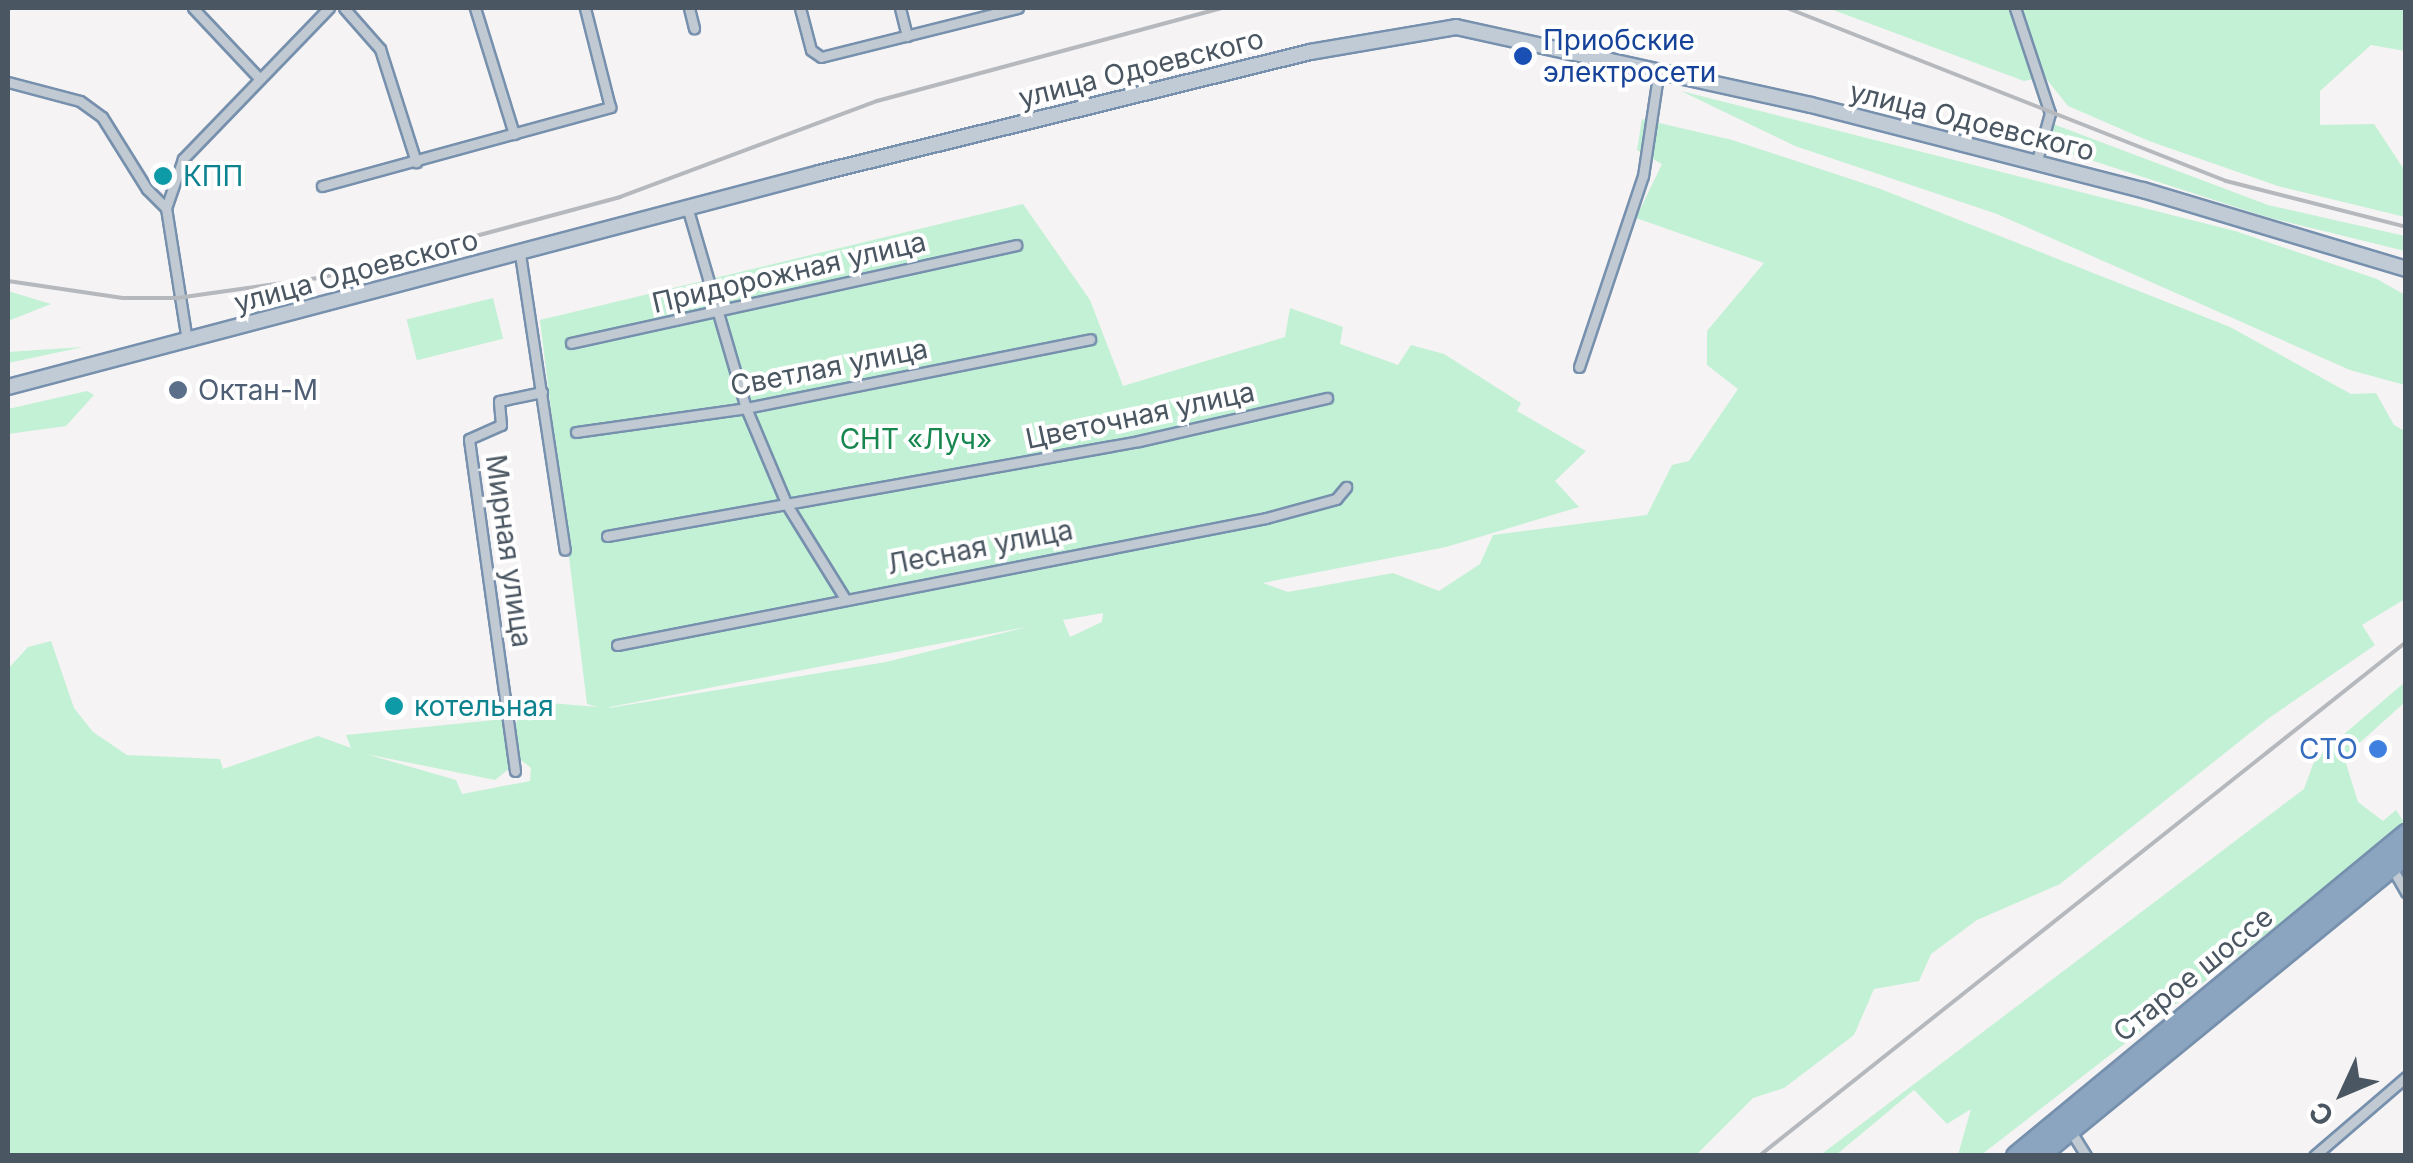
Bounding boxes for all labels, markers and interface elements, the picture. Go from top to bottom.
street label: улица Одоевского [1015,21,1267,115]
place label: Приобские электросети [1543,23,1716,89]
marker: Приобские электросети [1512,45,1534,67]
street label: улица Одоевского [1846,74,2098,168]
place label: КПП [183,159,243,193]
marker: КПП [152,165,174,187]
street label: улица Одоевского [230,222,482,320]
street label: Придорожная улица [649,224,929,320]
street label: Светлая улица [727,331,931,403]
place label: Октан-М [198,373,318,407]
street label: Цветочная улица [1022,374,1258,456]
marker: Октан-М [167,379,189,401]
park label: СНТ «Луч» [840,422,992,456]
street label: Мирная улица [479,452,539,650]
street label: Лесная улица [884,513,1076,581]
place label: котельная [414,689,554,723]
marker: котельная [383,695,405,717]
place label: СТО [2299,732,2358,766]
marker: СТО [2367,738,2389,760]
street label: Старое шоссе [2106,899,2280,1049]
north arrow [2293,1043,2393,1143]
text: С [2302,1095,2341,1133]

